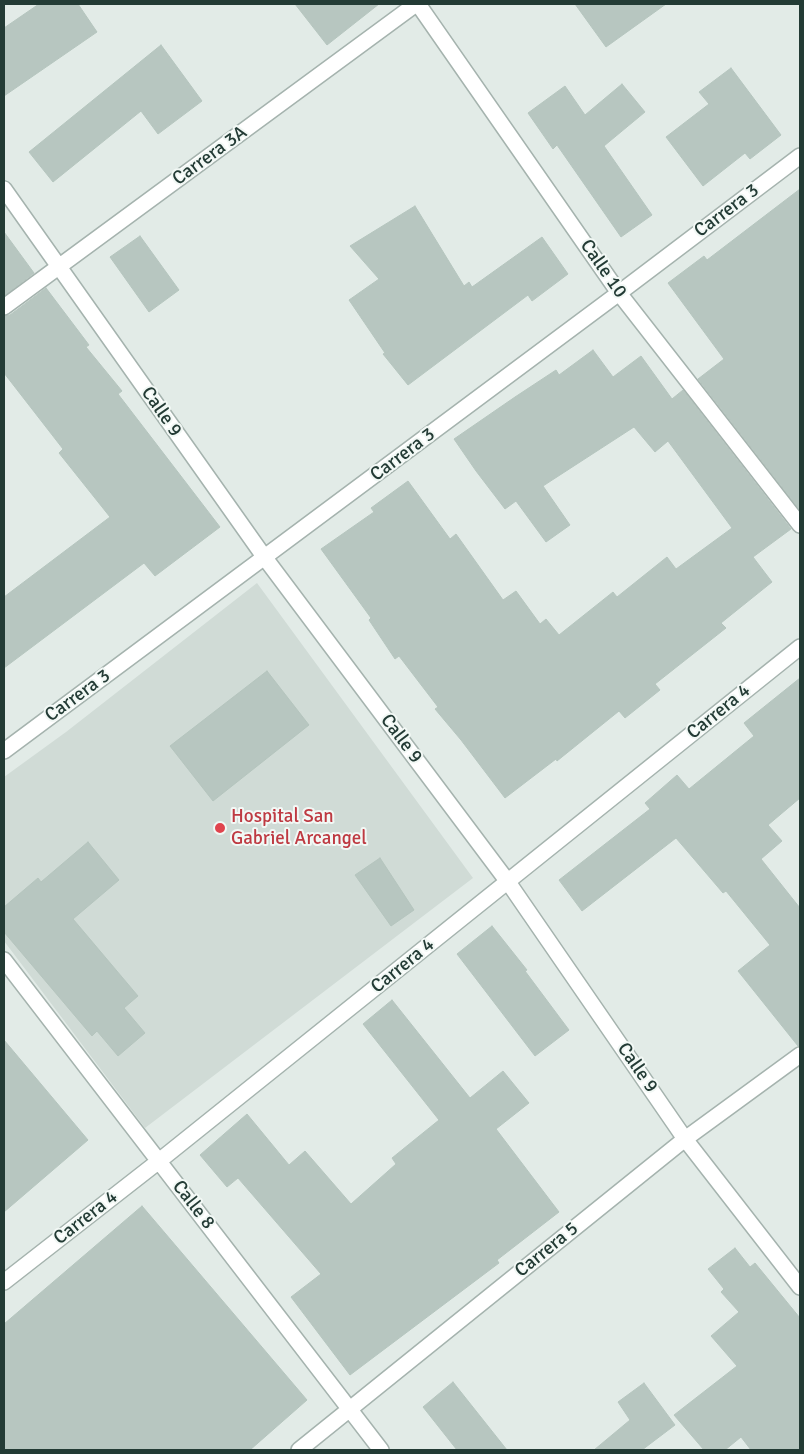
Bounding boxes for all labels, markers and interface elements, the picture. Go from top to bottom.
street label: Carrera 3A [168,121,252,191]
street label: Carrera 3 [690,179,764,243]
street label: Calle 10 [575,235,631,303]
street label: Calle 9 [136,383,186,441]
street label: Carrera 3 [366,423,440,487]
street label: Carrera 3 [41,665,115,727]
street label: Carrera 4 [683,680,755,744]
street label: Calle 9 [375,710,427,768]
place label: Hospital San Gabriel Arcangel [231,806,367,850]
marker: Hospital San Gabriel Arcangel [213,821,227,835]
street label: Carrera 4 [367,934,439,998]
street label: Calle 9 [612,1039,662,1097]
street label: Calle 8 [167,1176,219,1234]
street label: Carrera 4 [49,1186,123,1250]
street label: Carrera 5 [511,1218,583,1282]

